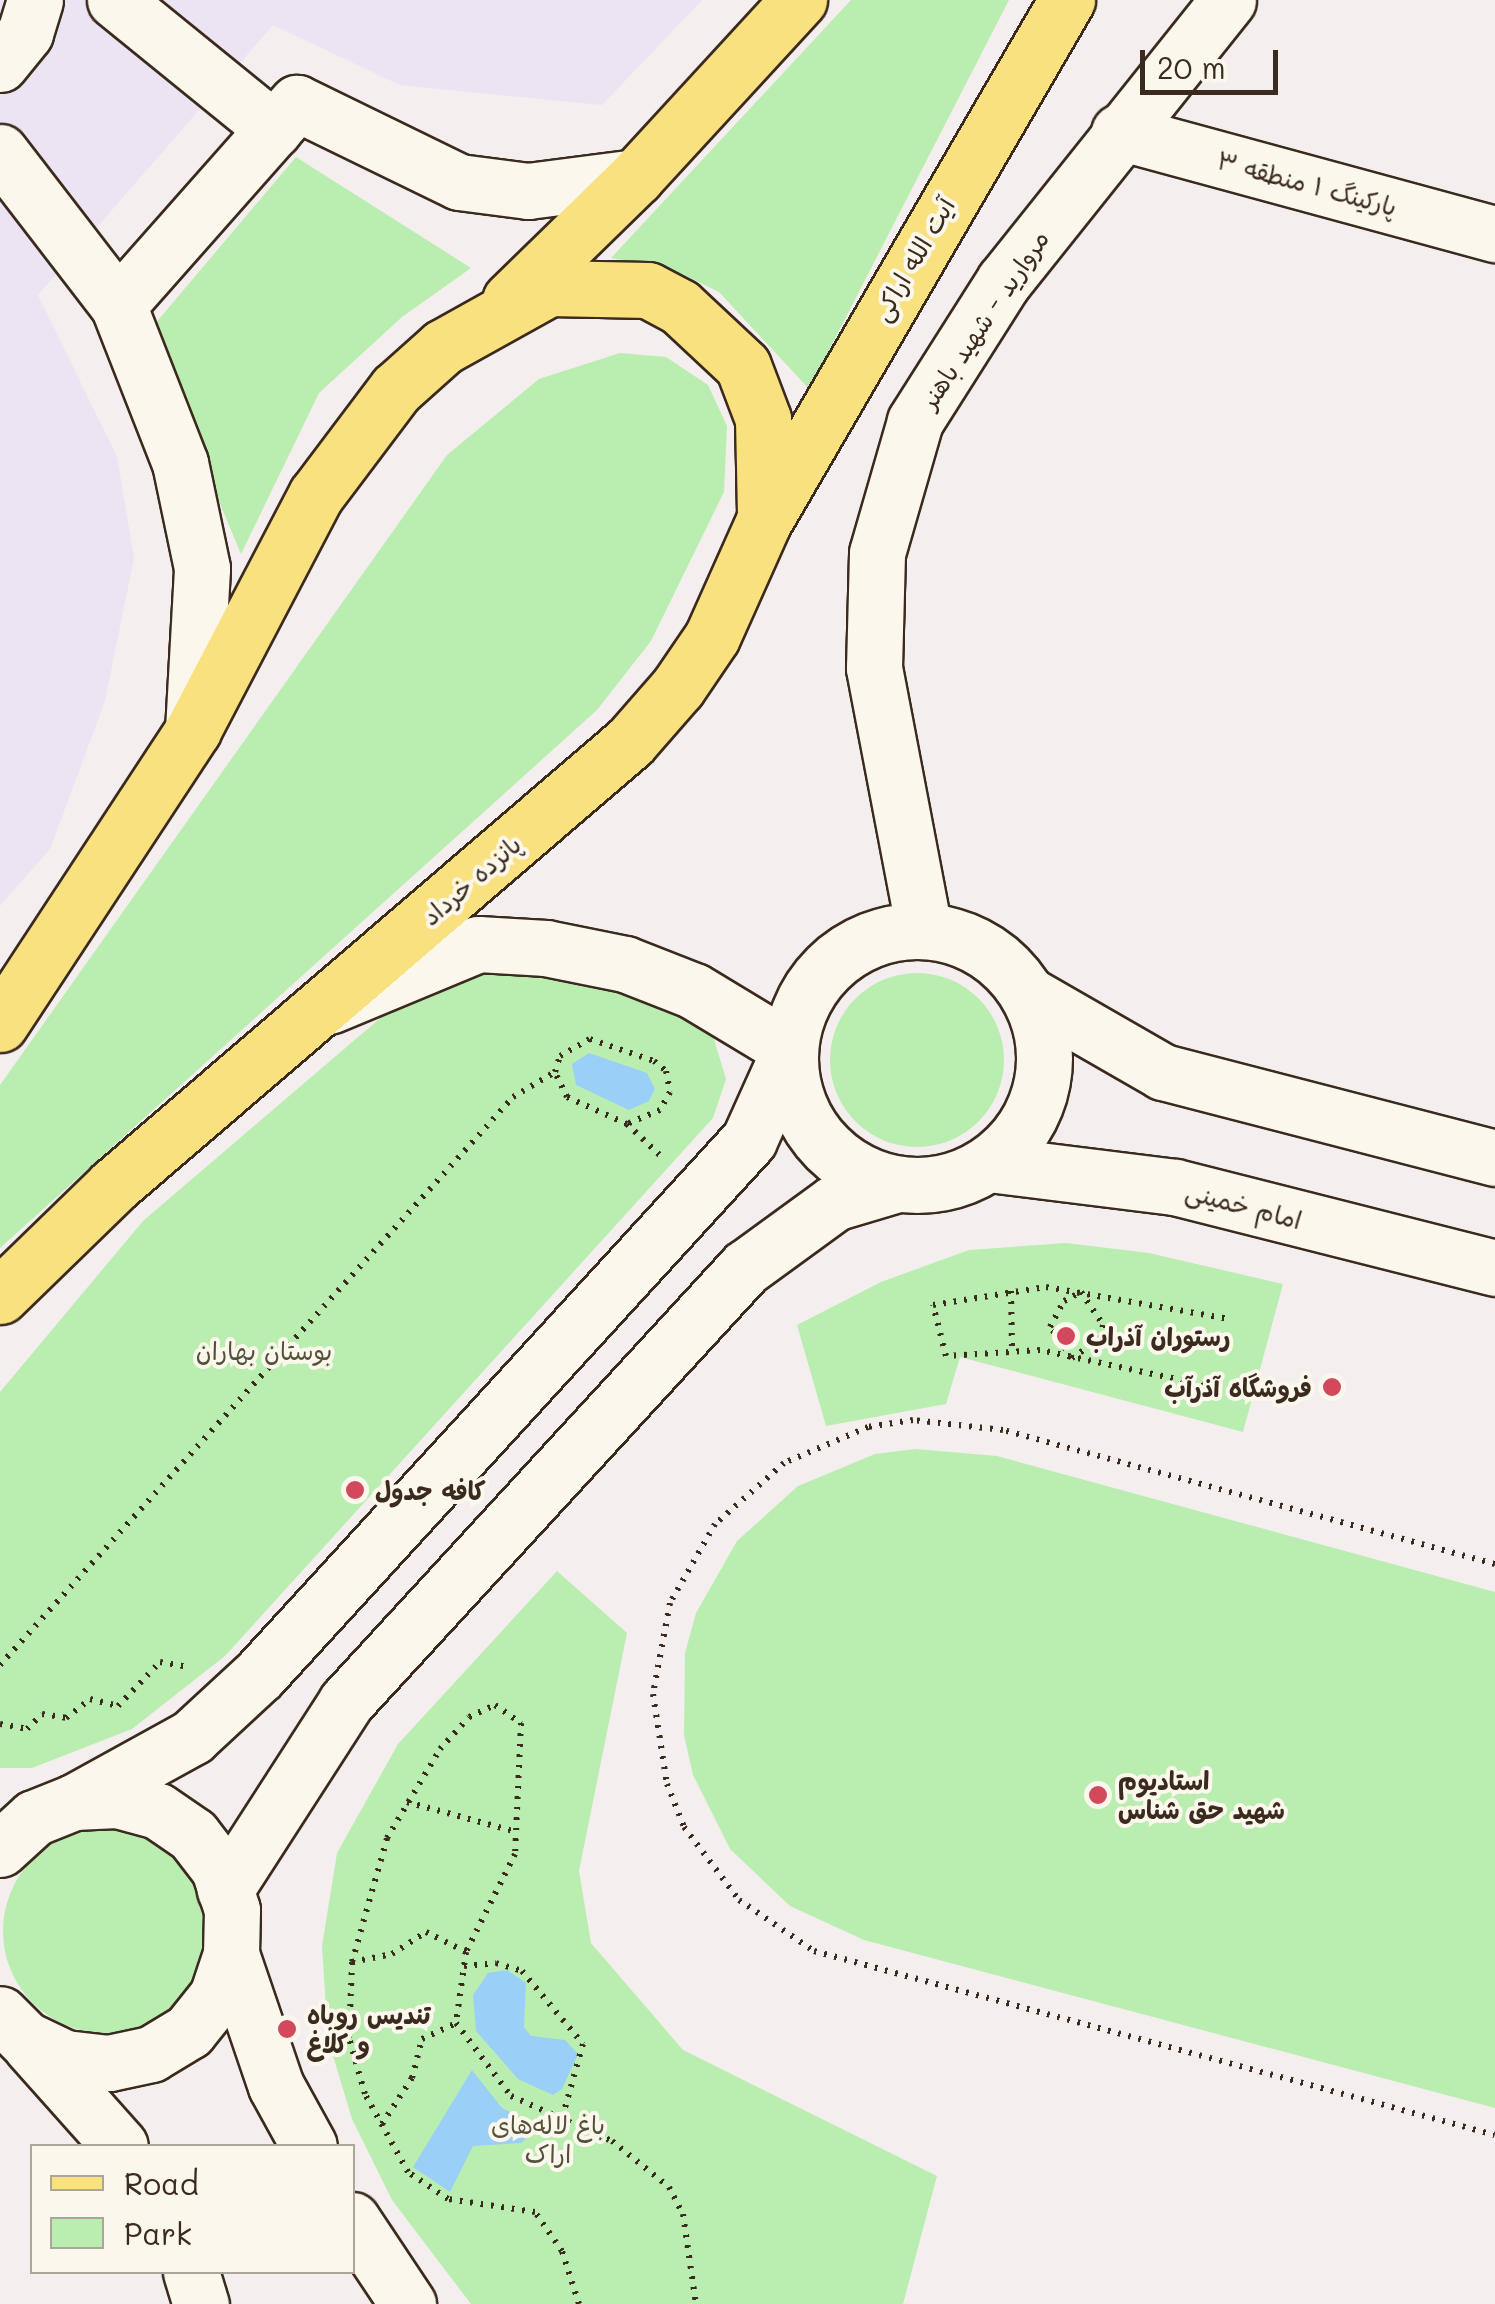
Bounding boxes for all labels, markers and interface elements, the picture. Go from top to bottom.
scale bar [1145,30,1282,92]
text: 20 m [1157,47,1226,87]
street label: پارکینگ ۱ منطقه ۳ [1214,145,1400,221]
street label: آیت الله اراکی [866,192,960,326]
street label: مروارید - شهید باهنر [913,224,1055,414]
street label: پانزده خرداد [415,829,527,931]
street label: امام خمینی [1183,1175,1305,1235]
place label: رستوران آذراب [1086,1321,1231,1351]
marker: رستوران آذراب [1055,1325,1077,1347]
park label: بوستان بهاران [196,1335,332,1365]
place label: فروشگاه آذرآب [1164,1372,1312,1402]
marker: فروشگاه آذرآب [1321,1376,1343,1398]
place label: کافه جدول [375,1475,486,1505]
marker: کافه جدول [344,1479,366,1501]
place label: استادیوم شهید حق شناس [1118,1766,1285,1825]
marker: استادیوم شهید حق شناس [1087,1784,1109,1806]
place label: تندیس روباه و کلاغ [307,2000,431,2059]
marker: تندیس روباه و کلاغ [276,2018,298,2040]
park label: باغ لاله‌های اراک [491,2110,605,2169]
legend [30,2144,355,2274]
text: Road [124,2163,199,2203]
text: Park [124,2213,192,2253]

